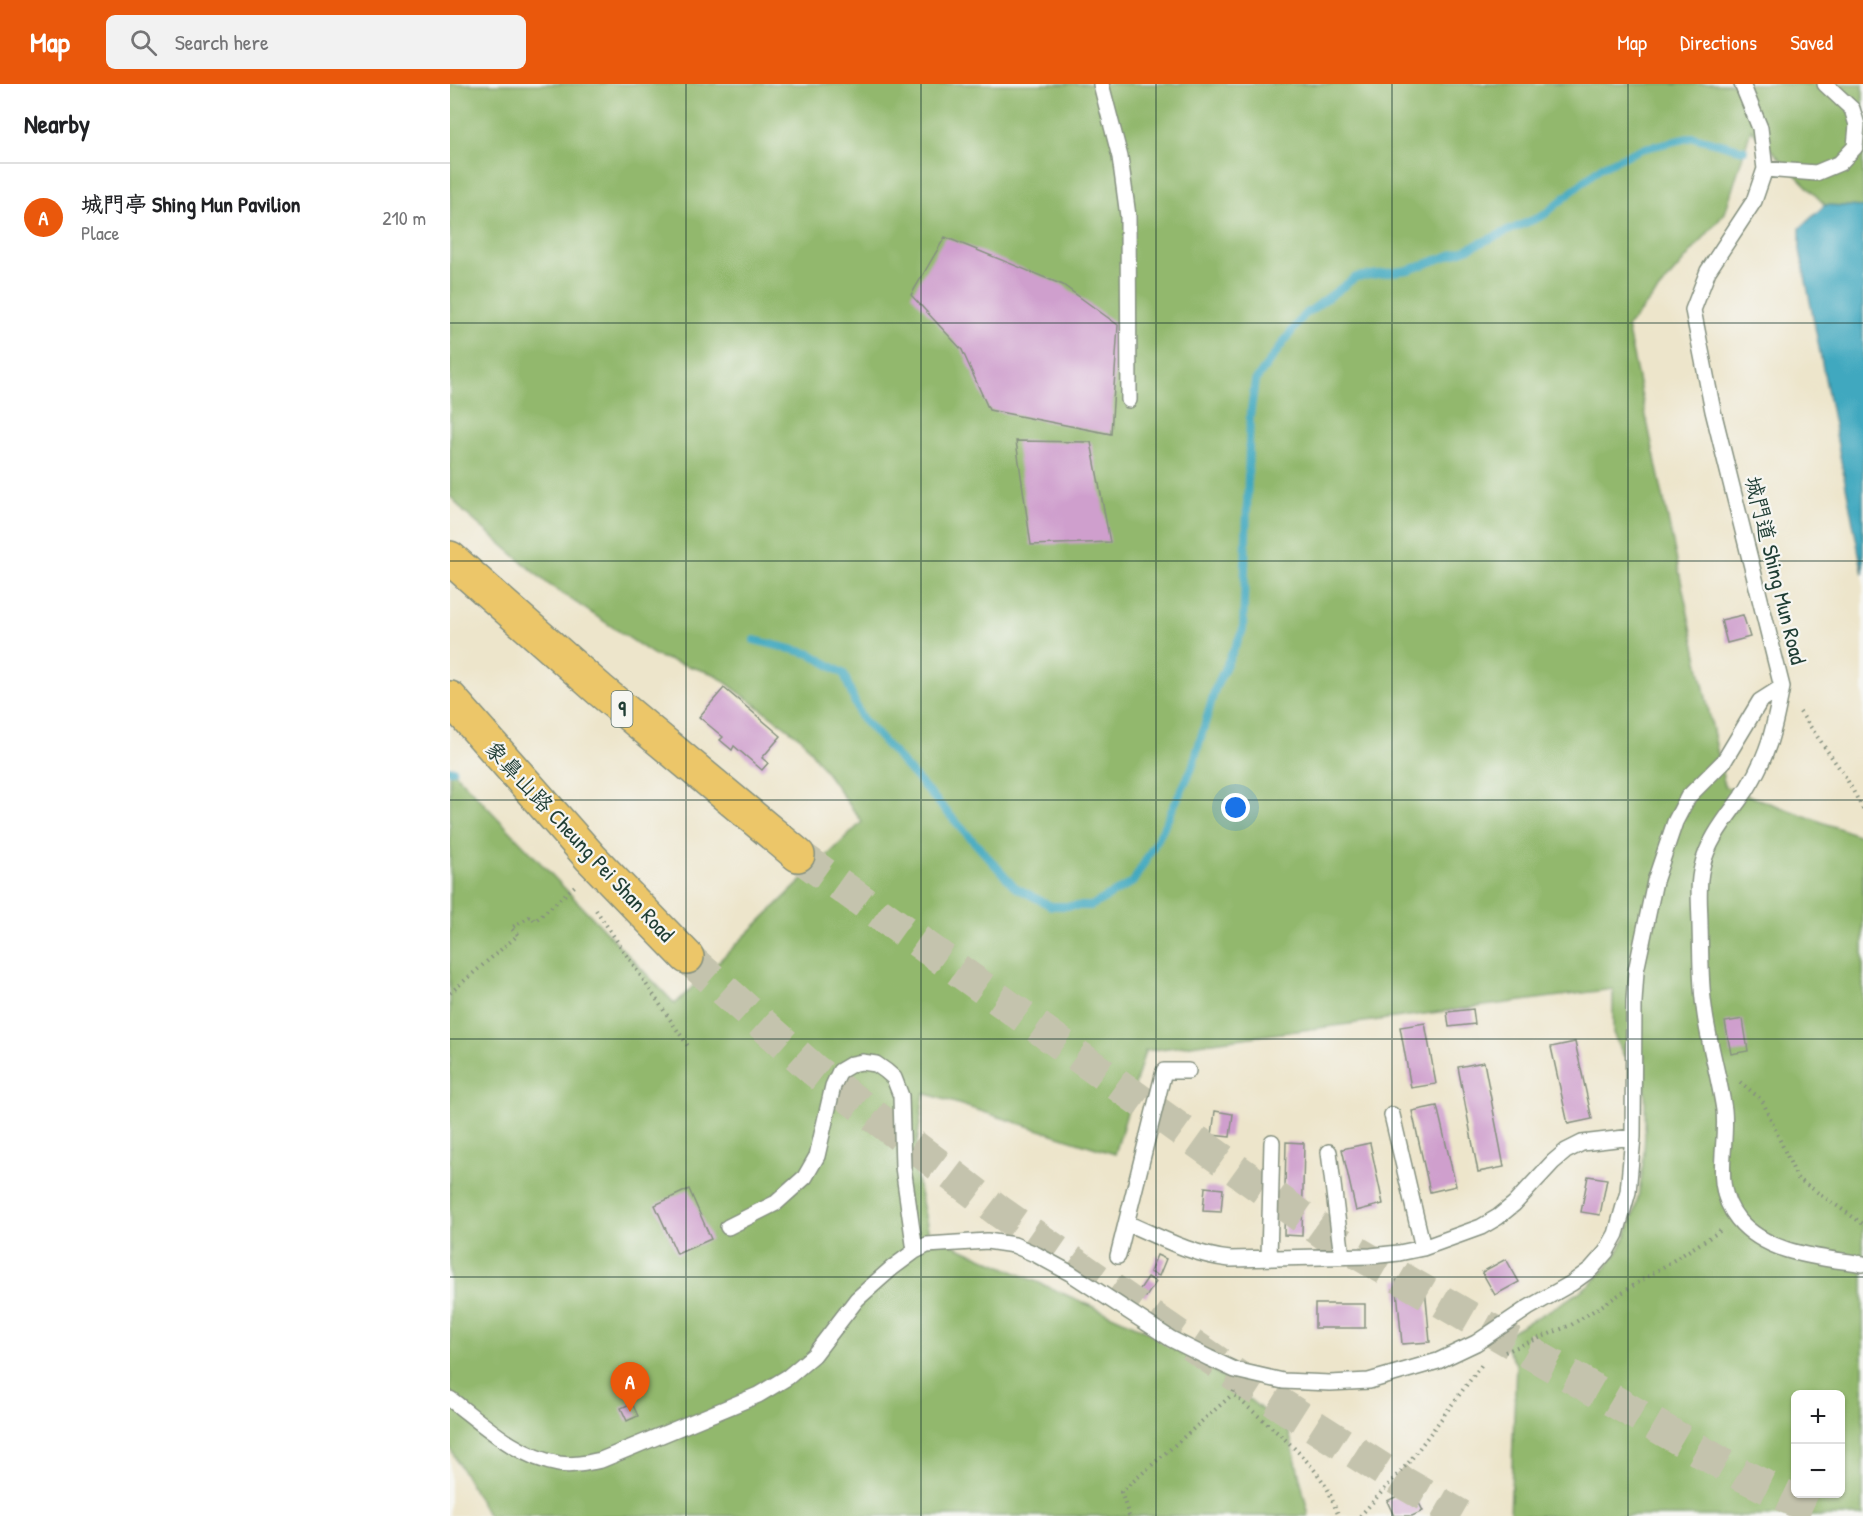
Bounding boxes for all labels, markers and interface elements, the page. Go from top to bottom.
search box [106,15,526,69]
text: Map [30,23,70,61]
icon: search [127,26,160,59]
text: Search here [175,27,269,57]
text: Map [1617,28,1647,57]
text: Directions [1680,28,1757,57]
text: Saved [1790,28,1833,57]
text: Nearby [24,106,90,141]
text: 城門亭 Shing Mun Pavilion [81,189,301,219]
text: A [39,204,48,231]
text: 210 m [382,204,426,231]
text: Place [81,219,120,246]
street label: 城門道 Shing Mun Road [1738,473,1814,668]
road number: 9 [612,691,632,727]
street label: 象鼻山路 Cheung Pei Shan Road [479,734,682,948]
your location [1221,793,1250,822]
pin: A [610,1362,650,1412]
map controls [1791,1390,1845,1498]
button: + [1791,1390,1845,1444]
button: − [1791,1444,1845,1498]

